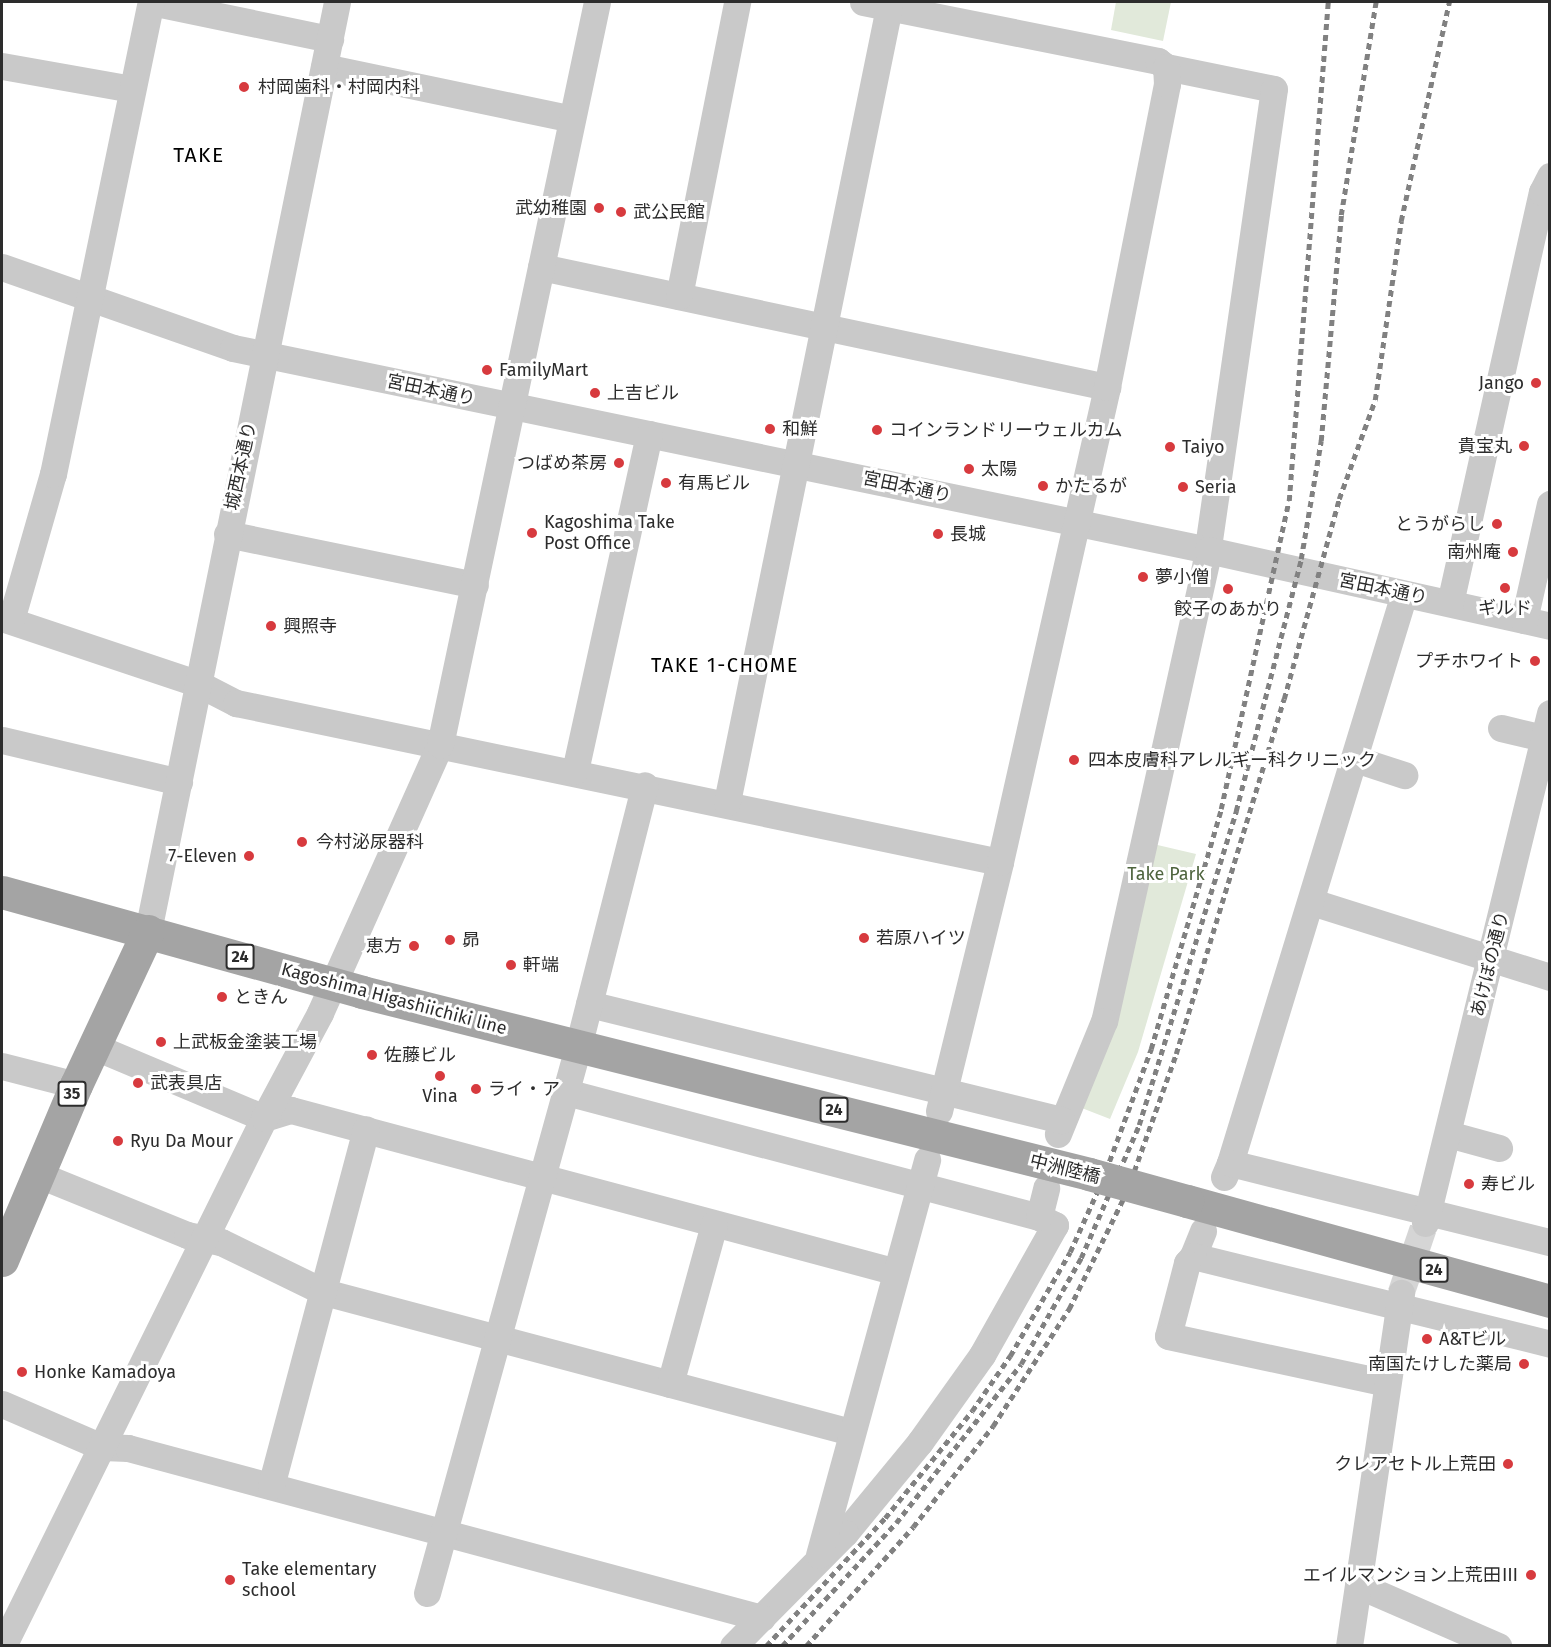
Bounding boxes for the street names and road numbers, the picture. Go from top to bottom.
street label: 宮田本通り [385,370,477,410]
street label: 城西本通り [221,420,261,512]
street label: 宮田本通り [861,467,953,507]
street label: 宮田本通り [1337,569,1429,609]
street label: あけぼの通り [1466,909,1514,1019]
road number: 24 [225,944,255,970]
street label: Kagoshima Higashiichiki line [279,958,509,1040]
road number: 35 [57,1081,87,1107]
road number: 24 [819,1097,849,1123]
street label: 中洲陸橋 [1027,1150,1103,1188]
road number: 24 [1419,1257,1449,1283]

